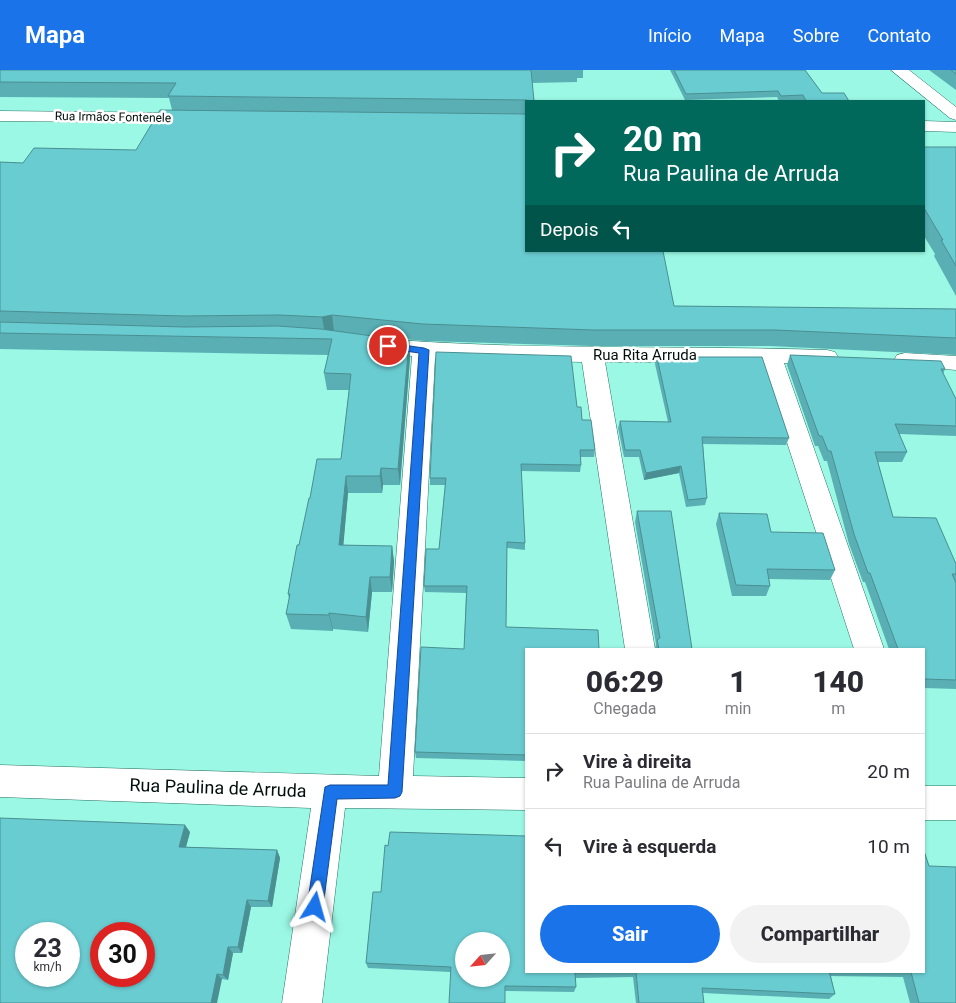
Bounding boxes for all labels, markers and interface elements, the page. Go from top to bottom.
text: Mapa [25,21,85,49]
text: Início [648,25,691,46]
text: Mapa [719,25,765,46]
text: Sobre [793,25,839,46]
text: Contato [867,25,931,46]
street label: Rua Irmãos Fontenele [55,109,171,125]
text: 20 m [623,119,702,160]
icon: right [540,120,605,185]
text: Rua Paulina de Arruda [623,161,840,186]
icon: left [608,215,636,243]
text: Depois [540,218,598,241]
pin [367,325,409,367]
icon: arrive [374,332,402,360]
street label: Rua Rita Arruda [593,346,697,364]
text: 06:29 [586,664,664,699]
text: 1 [729,664,747,699]
text: 140 [812,664,864,699]
text: Chegada [593,699,656,718]
text: min [725,699,751,718]
text: m [831,699,845,718]
text: Vire à direita [583,750,692,773]
icon: right [540,757,568,785]
text: 20 m [867,760,910,783]
text: Rua Paulina de Arruda [583,773,740,792]
street label: Rua Paulina de Arruda [129,774,307,801]
icon: left [540,832,568,860]
text: Vire à esquerda [583,835,716,858]
text: 10 m [867,835,910,858]
position arrow [288,880,340,932]
button: Sair [540,905,720,963]
button: Compartilhar [730,905,910,963]
speed limit sign: 30 [90,922,155,987]
north arrow [455,932,510,988]
map controls [455,932,510,987]
text: 23 [33,934,62,963]
text: km/h [33,960,62,974]

